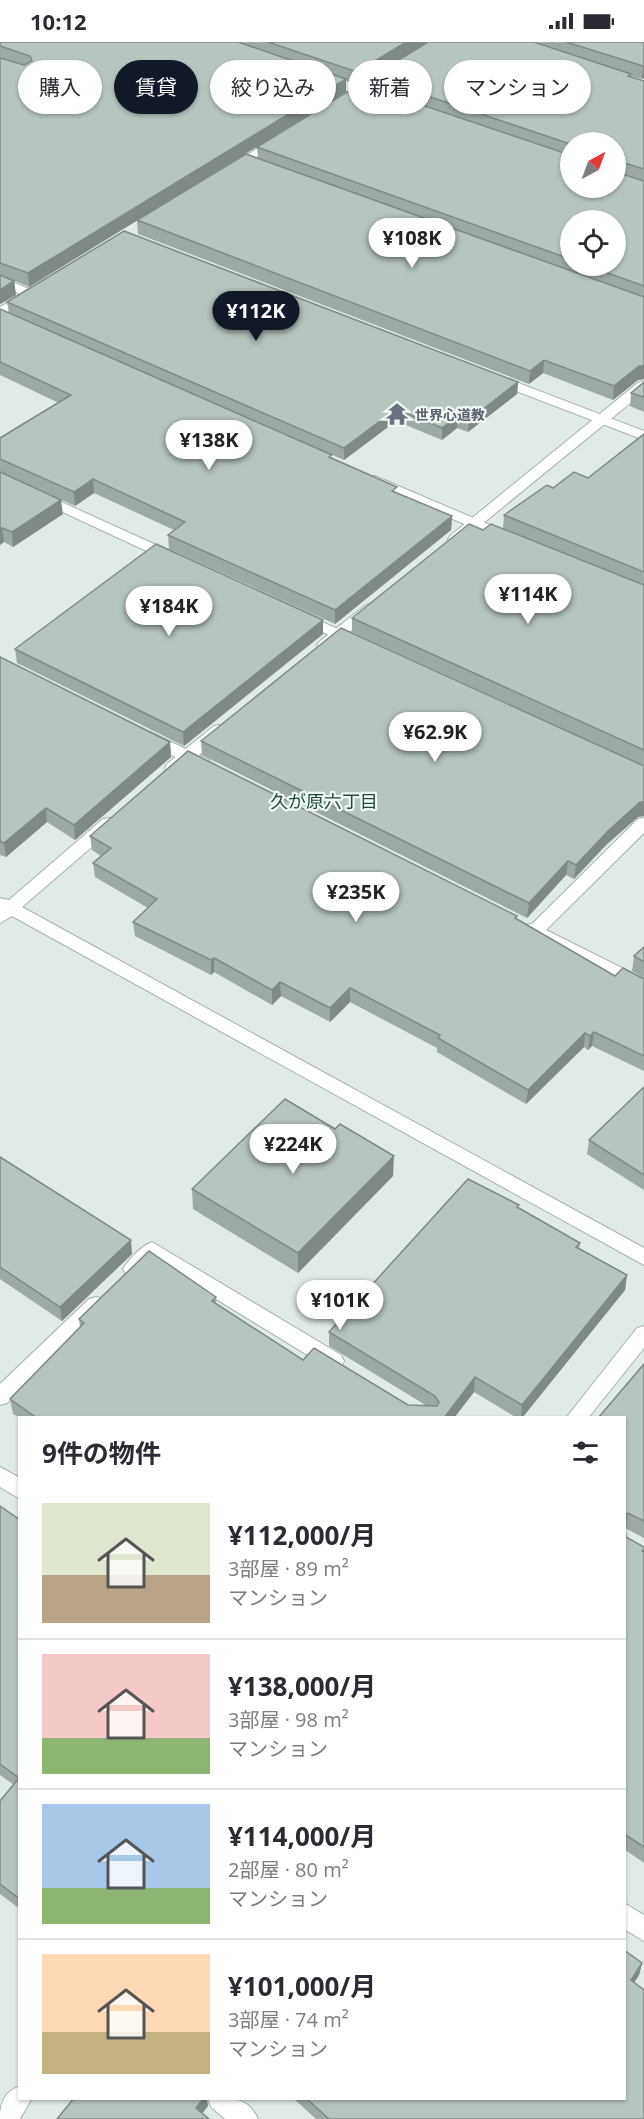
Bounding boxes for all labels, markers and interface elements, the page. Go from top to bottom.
text: 10:12 [30,6,87,36]
chip: 購入 [18,60,102,114]
chip: 賃貸 [114,60,198,114]
chip: 絞り込み [210,60,336,114]
chip: 新着 [348,60,432,114]
chip: マンション [444,60,591,114]
north arrow [560,132,626,198]
map controls [560,132,626,276]
button: locate [560,210,626,276]
pin: ¥108K [370,218,454,269]
text: ¥108K [382,224,442,251]
pin: ¥112K [214,291,298,342]
text: ¥112K [226,297,286,324]
temple icon: 世界心道教 [384,401,410,427]
place label: 世界心道教 [415,405,485,424]
pin: ¥138K [167,420,251,471]
text: ¥138K [179,426,239,453]
pin: ¥114K [486,574,570,625]
text: ¥114K [498,580,558,607]
pin: ¥184K [127,586,211,637]
text: ¥184K [139,592,199,619]
pin: ¥62.9K [386,712,484,763]
text: ¥62.9K [403,718,467,745]
district label: 久が原六丁目 [270,789,378,813]
pin: ¥235K [314,872,398,923]
text: ¥235K [326,878,386,905]
pin: ¥224K [251,1124,335,1175]
text: ¥224K [263,1130,323,1157]
pin: ¥101K [298,1280,382,1331]
text: ¥101K [310,1286,370,1313]
text: 9件の物件 [42,1435,161,1471]
icon: filters [569,1436,602,1469]
text: ¥112,000/月 [228,1517,376,1553]
icon: home [90,1527,162,1599]
text: 3部屋 · 89 m² [228,1555,349,1582]
text: マンション [228,1584,328,1611]
text: ¥138,000/月 [228,1668,376,1704]
icon: home [90,1678,162,1750]
text: 3部屋 · 98 m² [228,1706,349,1733]
text: マンション [228,1735,328,1762]
text: ¥114,000/月 [228,1818,376,1854]
icon: home [90,1828,162,1900]
text: 2部屋 · 80 m² [228,1856,349,1883]
text: マンション [228,1885,328,1912]
text: ¥101,000/月 [228,1968,376,2004]
icon: home [90,1978,162,2050]
text: 3部屋 · 74 m² [228,2006,349,2033]
text: マンション [228,2035,328,2062]

